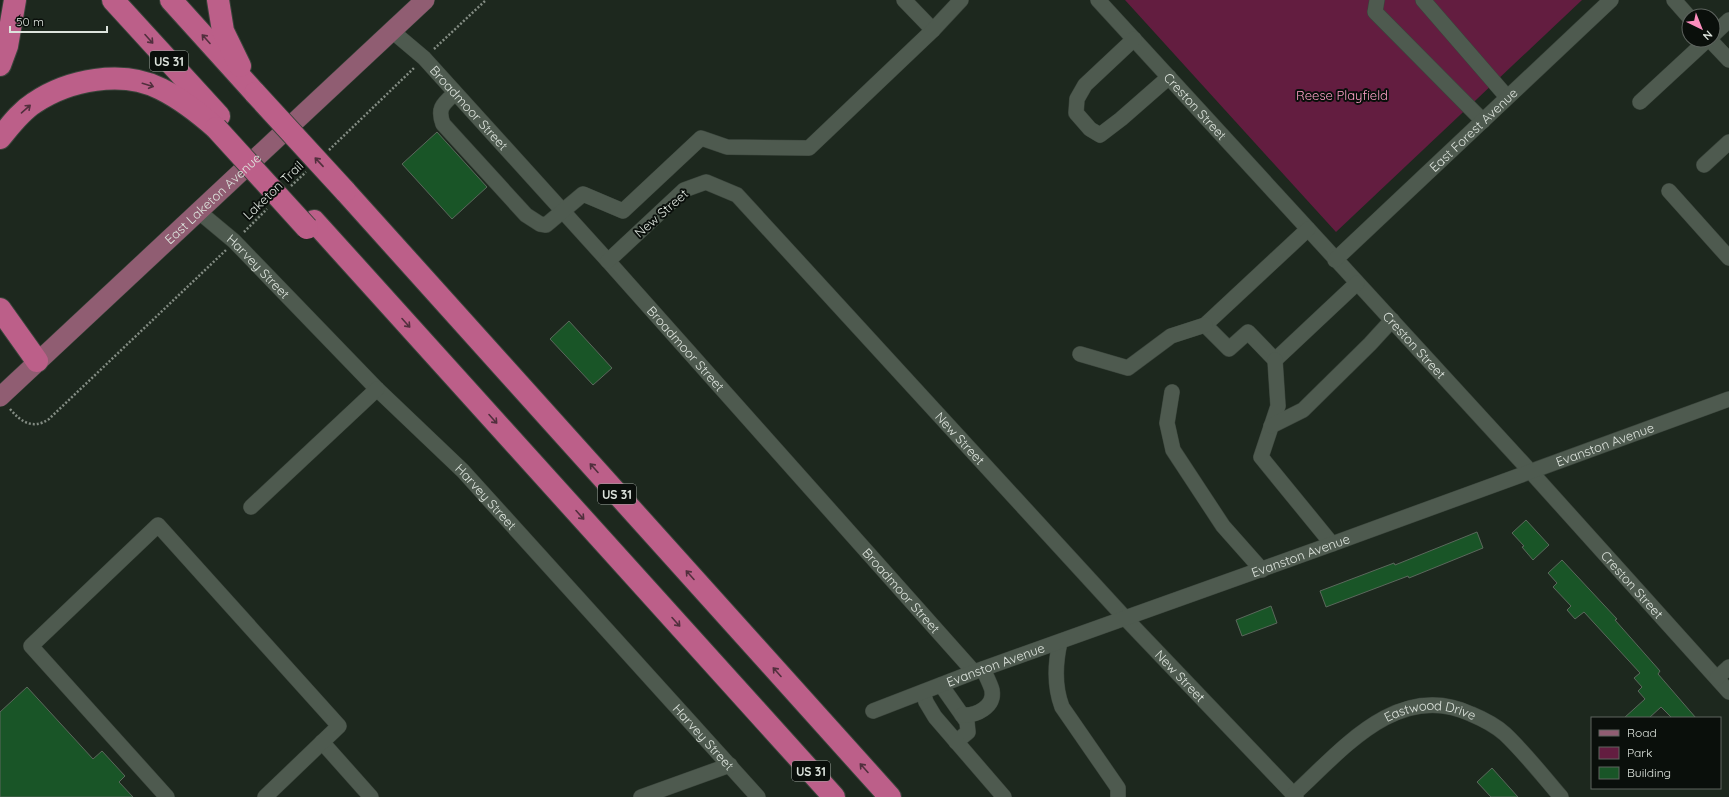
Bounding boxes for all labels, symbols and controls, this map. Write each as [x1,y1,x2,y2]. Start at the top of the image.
scale bar [10,8,107,34]
north arrow [1681,8,1721,48]
text: 50 m [16,14,44,29]
text: N [1700,27,1716,43]
one-way arrow [144,34,154,44]
one-way arrow [201,34,210,44]
road number: US 31 [150,51,188,71]
street label: Broadmoor Street [427,62,511,153]
street label: Creston Street [1161,69,1230,143]
one-way arrow [142,82,155,89]
street label: East Forest Avenue [1426,84,1521,175]
park label: Reese Playfield [1296,87,1388,103]
one-way arrow [21,105,31,114]
street label: East Laketon Avenue [161,149,264,247]
street label: Laketon Trail [240,157,306,223]
one-way arrow [314,157,323,167]
street label: New Street [631,185,691,241]
street label: Harvey Street [224,231,293,302]
street label: Broadmoor Street [644,303,728,394]
street label: Creston Street [1380,308,1449,382]
one-way arrow [401,317,410,328]
street label: New Street [932,408,988,468]
one-way arrow [488,414,497,424]
street label: Evanston Avenue [1554,419,1656,470]
street label: Harvey Street [452,460,520,533]
one-way arrow [589,463,598,473]
road number: US 31 [598,484,636,504]
one-way arrow [575,510,584,520]
street label: Evanston Avenue [1249,530,1352,580]
street label: Broadmoor Street [859,545,943,636]
street label: Creston Street [1598,547,1667,622]
one-way arrow [685,570,695,580]
one-way arrow [672,617,681,627]
street label: Evanston Avenue [944,639,1047,690]
street label: New Street [1152,647,1209,705]
one-way arrow [773,667,782,677]
street label: Eastwood Drive [1381,697,1478,725]
street label: Harvey Street [670,700,738,773]
legend [1591,717,1721,789]
text: Road [1627,725,1657,740]
text: Park [1627,745,1652,760]
road number: US 31 [792,761,830,781]
one-way arrow [859,763,869,773]
text: Building [1627,765,1671,780]

